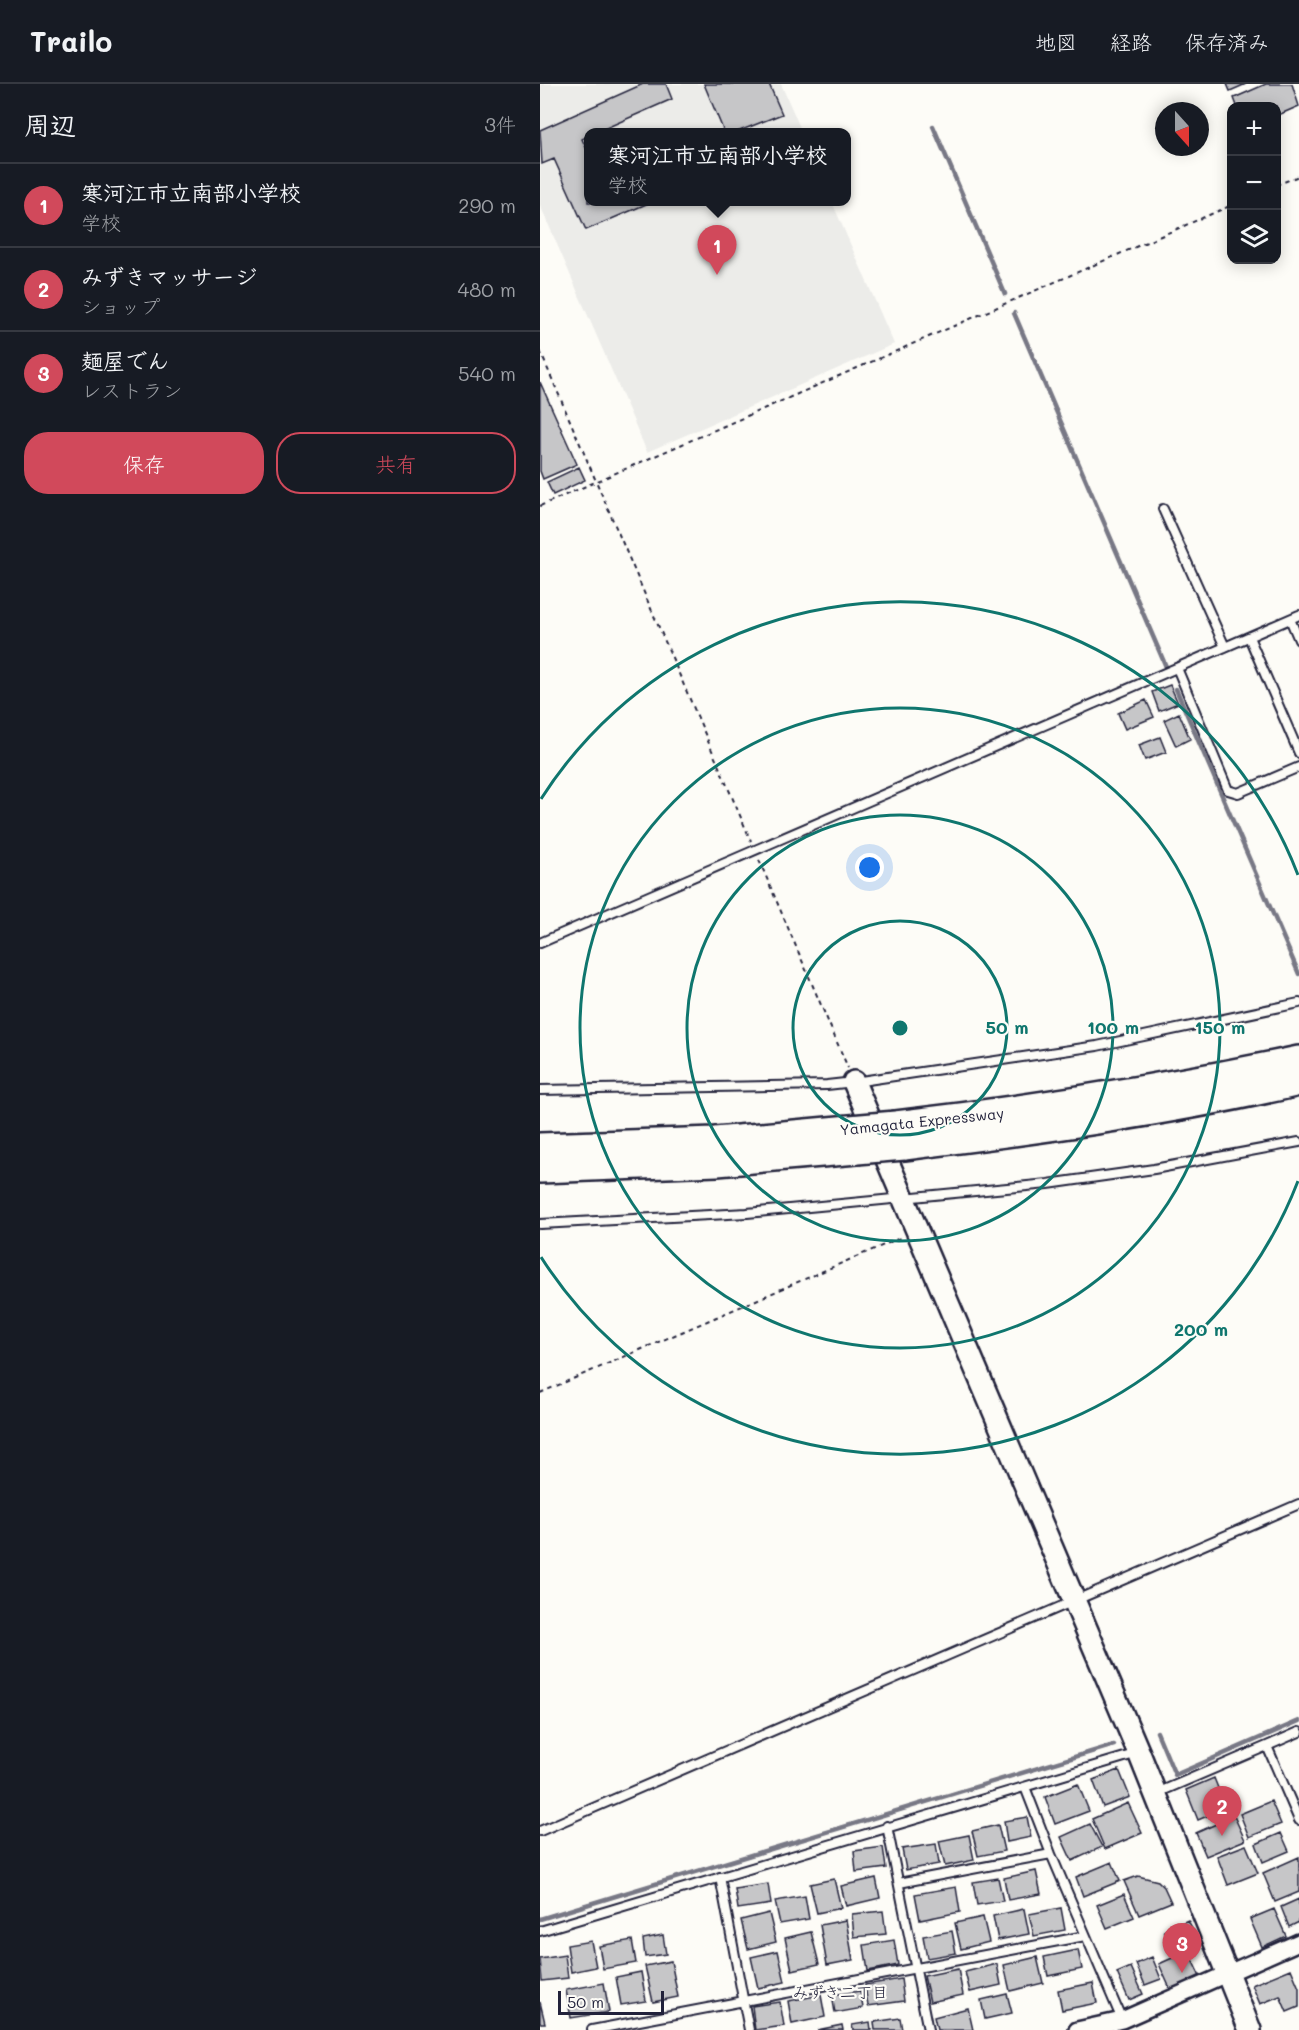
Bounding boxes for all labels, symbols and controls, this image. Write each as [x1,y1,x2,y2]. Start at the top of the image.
text: Trailo [30,23,112,59]
text: 地図 [1035,28,1077,55]
text: 経路 [1110,28,1152,55]
text: 保存済み [1185,28,1269,55]
north arrow [1155,102,1209,156]
map controls [1227,102,1281,264]
button: + [1227,102,1281,156]
text: 周辺 [24,108,76,142]
text: 3件 [484,111,516,137]
popup [584,128,851,206]
text: 寒河江市立南部小学校 [607,140,828,169]
button: − [1227,156,1281,210]
text: 学校 [607,171,647,197]
text: 寒河江市立南部小学校 [81,178,301,207]
text: 1 [39,192,48,218]
text: 290 m [458,192,516,218]
text: 学校 [81,209,121,235]
button: layers [1227,210,1281,264]
pin: 1 [698,226,736,275]
text: みずきマッサージ [81,262,257,291]
text: 2 [38,276,49,302]
text: 480 m [457,276,516,302]
text: ショップ [81,293,160,319]
text: 麺屋でん [81,346,169,375]
text: 3 [38,360,50,386]
text: 540 m [458,360,516,386]
text: レストラン [81,377,183,403]
button: 保存 [24,432,264,494]
button: 共有 [276,432,516,494]
your location [855,853,884,882]
text: 50 m [986,1015,1028,1039]
text: 100 m [1087,1015,1139,1039]
text: 150 m [1195,1015,1245,1039]
centre of rings [890,1018,910,1038]
street label: Yamagata Expressway [839,1102,1005,1140]
text: 200 m [1174,1317,1228,1341]
pin: 2 [1202,1786,1242,1836]
pin: 3 [1162,1924,1202,1973]
district label: みずき二丁目 [792,1981,888,2002]
scale bar [558,1988,664,2016]
text: 50 m [567,1991,604,2012]

